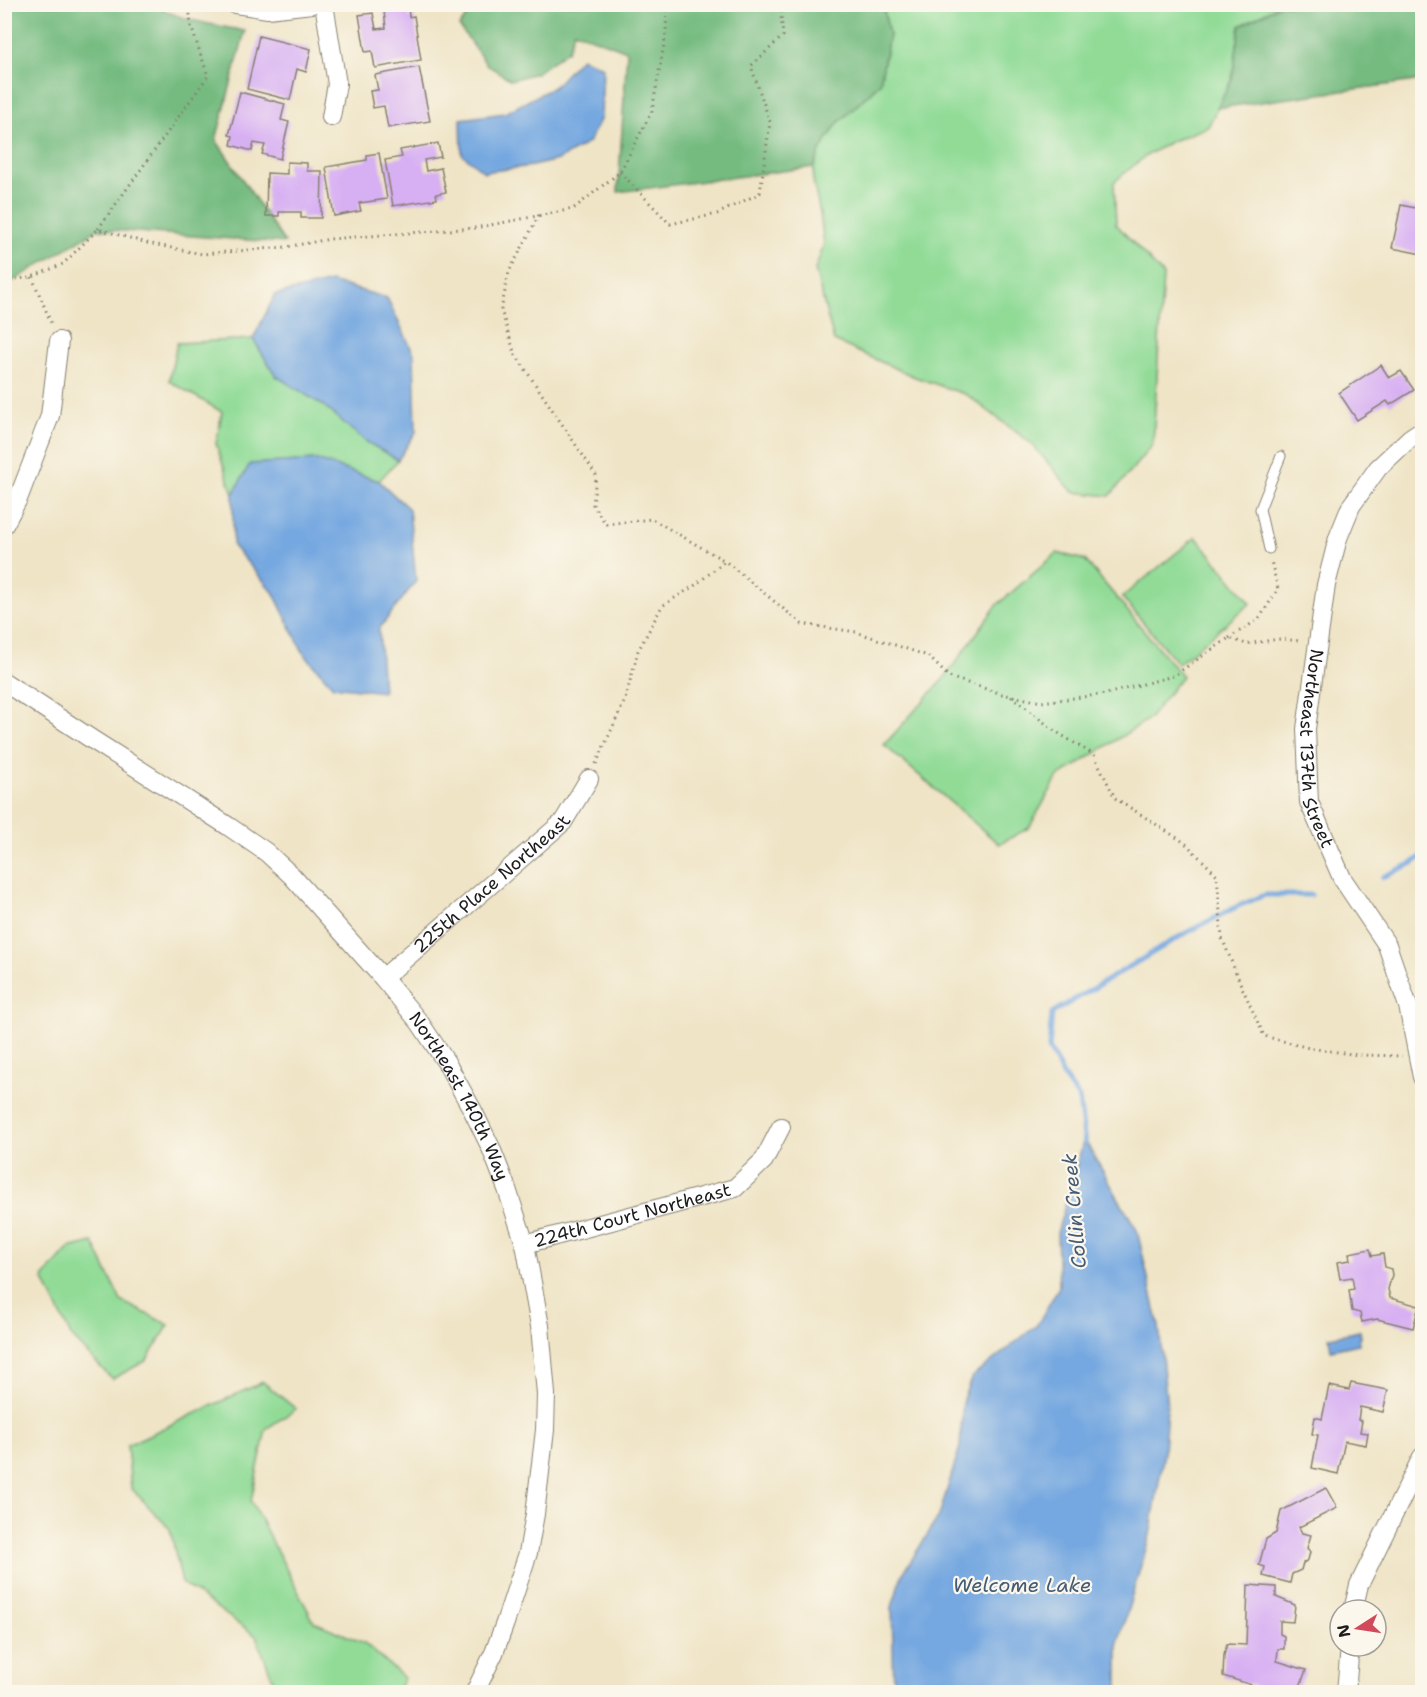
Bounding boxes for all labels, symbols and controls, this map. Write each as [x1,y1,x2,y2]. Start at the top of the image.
street label: Northeast 137th Street [1294,647,1340,852]
street label: 225th Place Northeast [408,810,576,958]
street label: Northeast 140th Way [404,1007,515,1184]
water label: Collin Creek [1056,1152,1092,1270]
street label: 224th Court Northeast [531,1178,733,1253]
water label: Welcome Lake [953,1572,1091,1598]
north arrow [1328,1598,1388,1658]
text: N [1332,1623,1355,1639]

